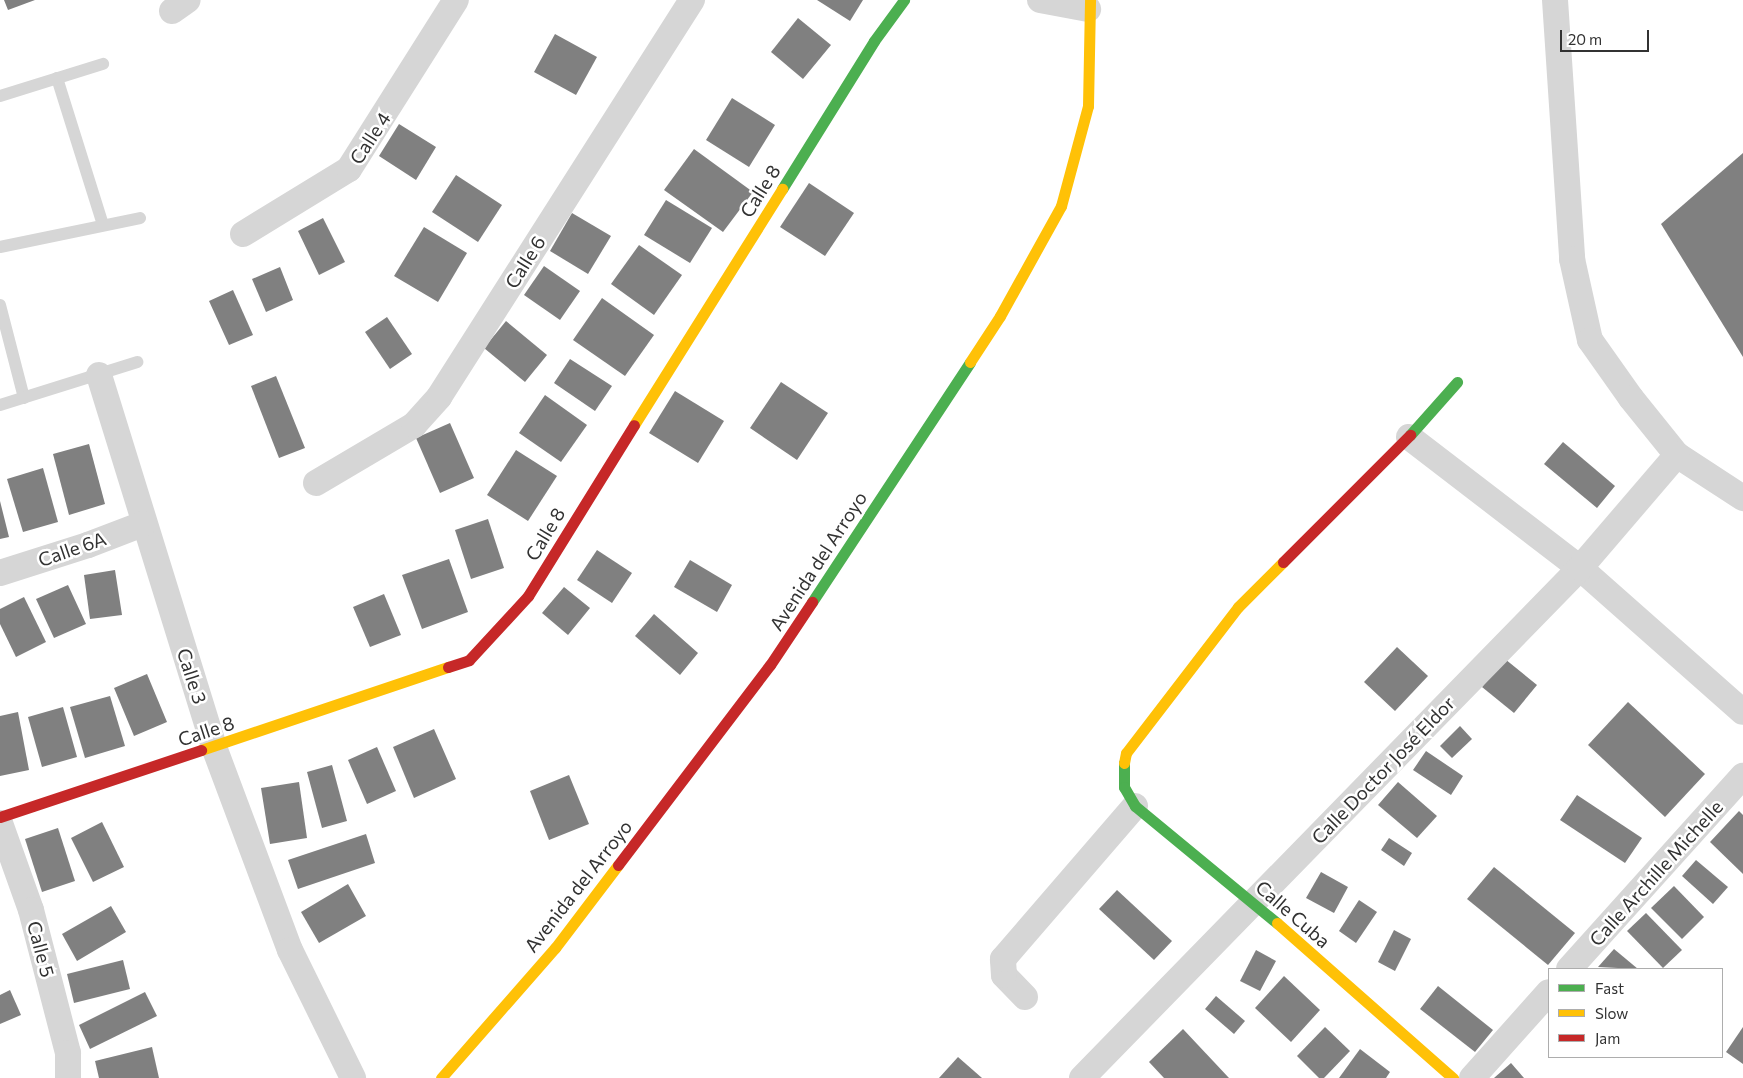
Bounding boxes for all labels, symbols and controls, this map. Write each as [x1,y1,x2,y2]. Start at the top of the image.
scale bar [1563,20,1652,52]
text: 20 m [1568,30,1602,48]
street label: Calle 4 [345,108,395,168]
street label: Calle 8 [735,160,785,222]
street label: Calle 6 [500,231,550,293]
street label: Avenida del Arroyo [764,487,872,635]
street label: Calle 8 [520,503,570,565]
street label: Calle 6A [35,527,109,571]
street label: Calle 3 [172,645,212,707]
street label: Calle Doctor José Eldor [1307,691,1459,849]
street label: Calle 8 [175,711,237,751]
street label: Calle Archille Michelle [1585,795,1727,951]
street label: Avenida del Arroyo [519,815,637,957]
street label: Calle Cuba [1251,876,1335,952]
street label: Calle 5 [23,918,59,980]
legend [1548,968,1723,1058]
text: Fast [1595,979,1624,997]
text: Slow [1595,1004,1628,1022]
text: Jam [1595,1029,1620,1047]

